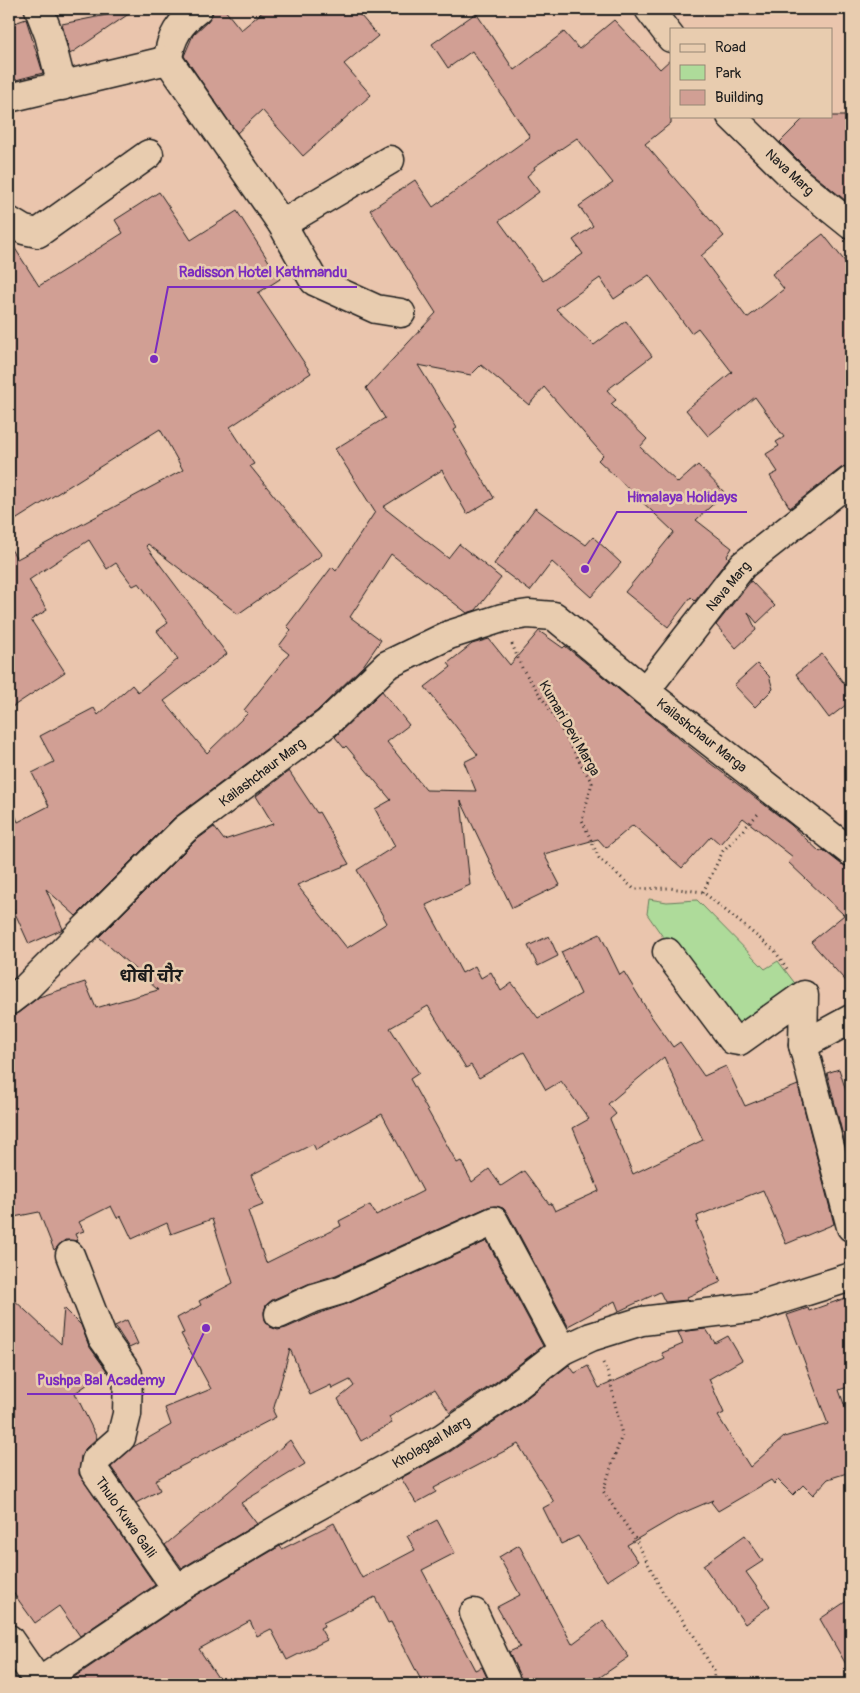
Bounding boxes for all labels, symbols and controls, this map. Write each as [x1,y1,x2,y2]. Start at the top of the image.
legend [670,28,832,118]
text: Road [715,38,746,57]
text: Park [715,64,742,83]
text: Building [715,88,763,107]
street label: Nava Marg [762,146,818,199]
callout: Radisson Hotel Kathmandu [168,257,357,287]
text: Radisson Hotel Kathmandu [179,263,348,282]
callout: Himalaya Holidays [617,482,747,512]
text: Himalaya Holidays [627,488,738,507]
street label: Nava Marg [702,558,754,615]
street label: Kumari Devi Marga [535,678,604,779]
street label: Kailashchaur Marga [653,695,750,776]
street label: Kailashchaur Marg [216,734,309,810]
district label: धोबी चौर [120,962,184,987]
callout: Pushpa Bal Academy [27,1364,175,1394]
text: Pushpa Bal Academy [37,1371,166,1390]
street label: Kholagaal Marg [389,1413,473,1472]
street label: Thulo Kuwa Galli [91,1474,160,1561]

